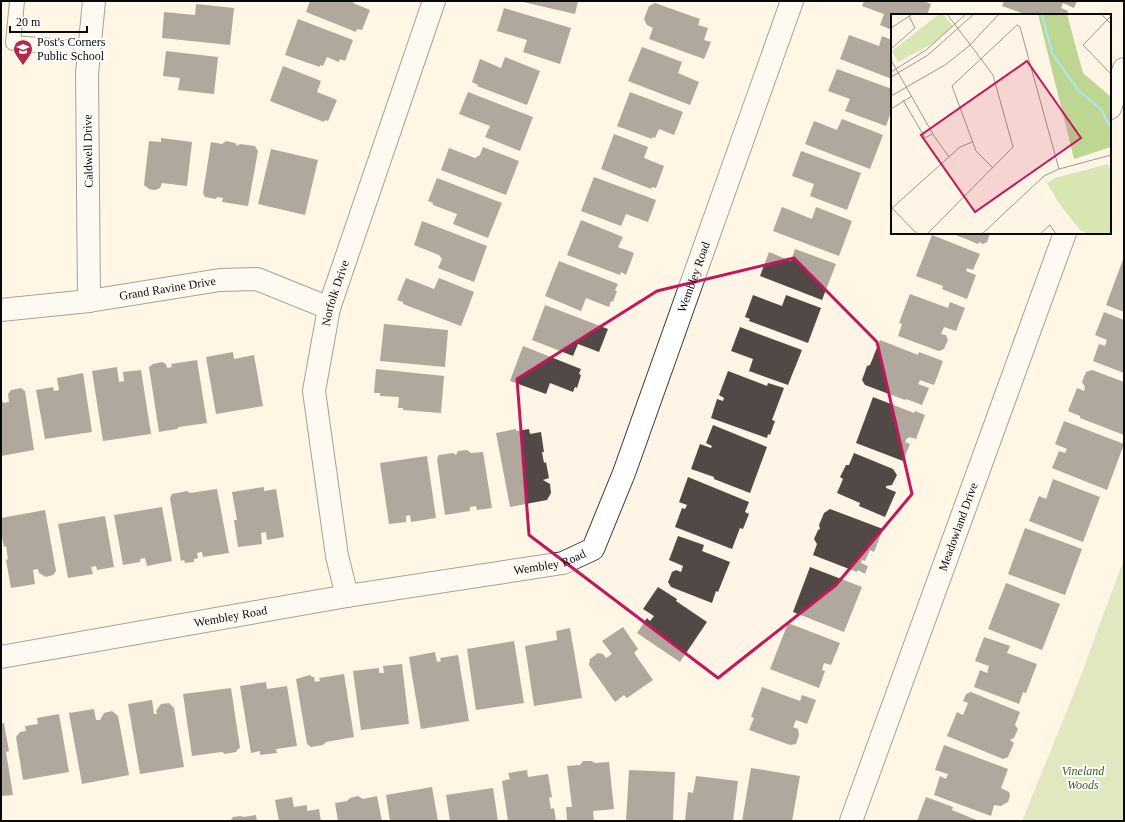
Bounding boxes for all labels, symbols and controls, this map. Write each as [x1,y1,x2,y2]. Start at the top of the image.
scale bar [10,8,87,34]
inset map [891,14,1111,234]
text: 20 m [16,15,41,29]
place label: Post's Corners Public School [37,35,106,63]
school or university icon: Post's Corners Public School [12,38,34,66]
street label: Caldwell Drive [80,114,96,188]
street label: Wembley Road [675,240,713,314]
street label: Norfolk Drive [319,258,352,327]
street label: Grand Ravine Drive [118,274,217,303]
street label: Meadowland Drive [936,481,981,573]
street label: Wembley Road [513,546,588,577]
street label: Wembley Road [193,603,268,630]
park label: Vineland Woods [1062,764,1105,792]

